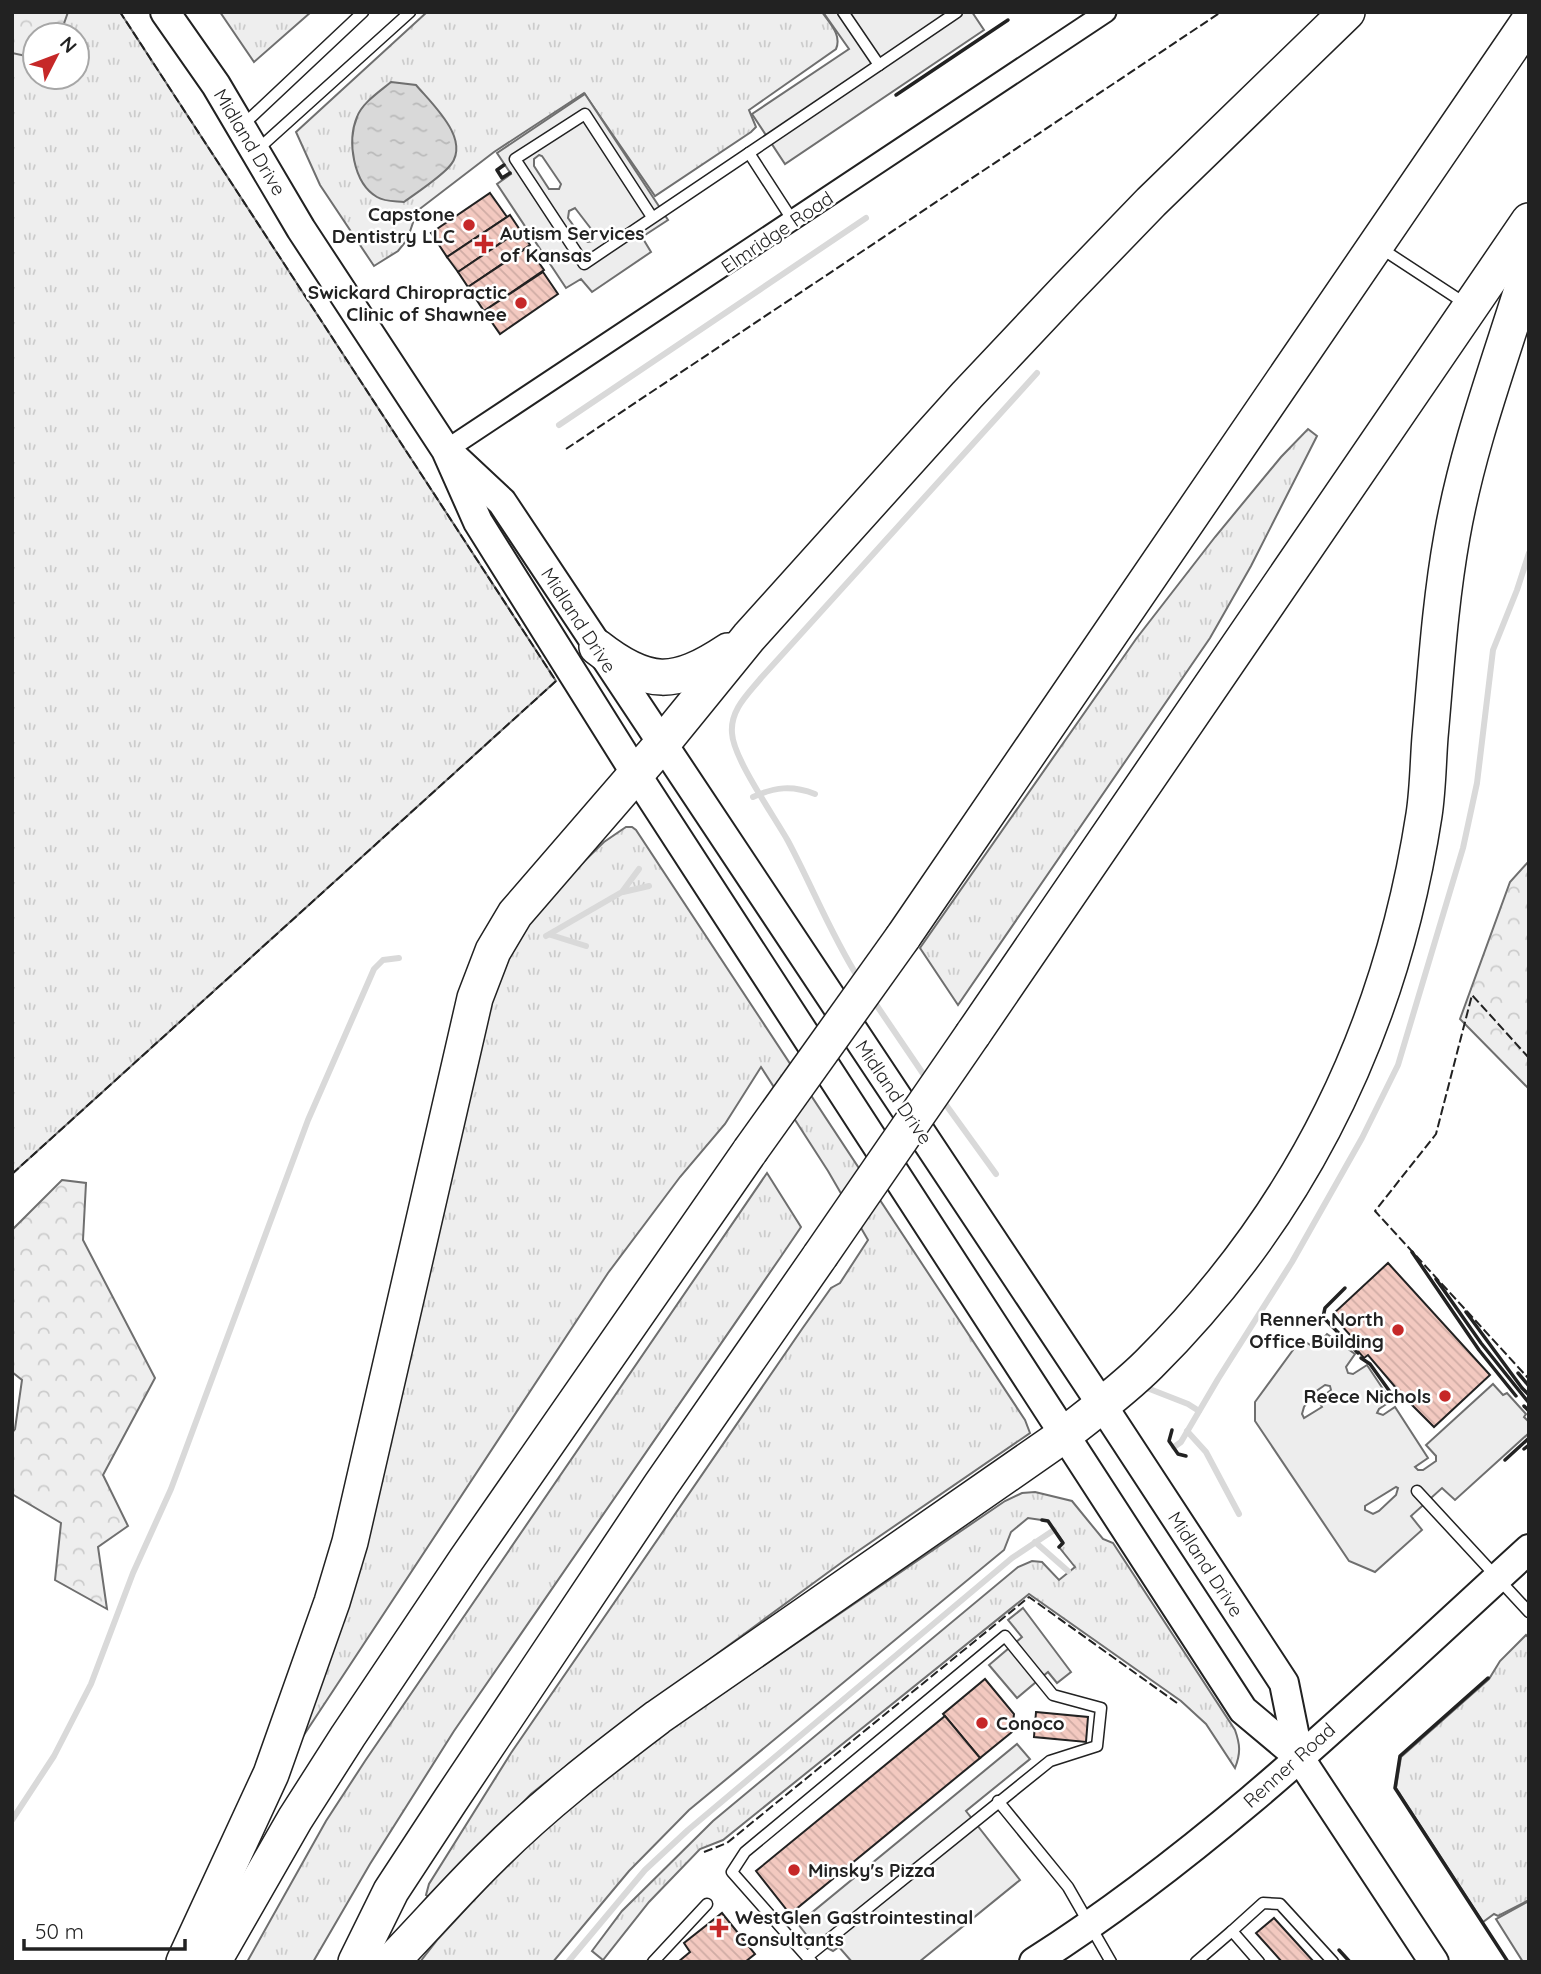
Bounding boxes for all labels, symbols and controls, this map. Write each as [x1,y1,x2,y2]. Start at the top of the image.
north arrow [21,21,91,91]
text: N [55,31,82,58]
street label: Midland Drive [209,84,291,200]
street label: Elmridge Road [716,186,838,278]
place label: Capstone Dentistry LLC [332,202,455,248]
marker: Capstone Dentistry LLC [461,217,477,233]
place label: Autism Services of Kansas [500,221,645,267]
marker: Autism Services of Kansas [474,234,494,254]
place label: Swickard Chiropractic Clinic of Shawnee [308,280,507,326]
marker: Swickard Chiropractic Clinic of Shawnee [513,295,529,311]
street label: Midland Drive [536,563,622,677]
street label: Midland Drive [850,1035,938,1149]
place label: Renner North Office Building [1249,1307,1384,1353]
marker: Renner North Office Building [1390,1322,1406,1338]
place label: Reece Nichols [1304,1384,1431,1408]
marker: Reece Nichols [1437,1388,1453,1404]
street label: Midland Drive [1163,1507,1249,1621]
place label: Conoco [996,1711,1065,1735]
marker: Conoco [974,1715,990,1731]
street label: Renner Road [1238,1717,1340,1813]
place label: Minsky's Pizza [808,1858,935,1882]
marker: Minsky's Pizza [786,1862,802,1878]
place label: WestGlen Gastrointestinal Consultants [735,1905,973,1951]
scale bar [24,1908,186,1952]
text: 50 m [35,1918,84,1944]
marker: WestGlen Gastrointestinal Consultants [709,1918,729,1938]

